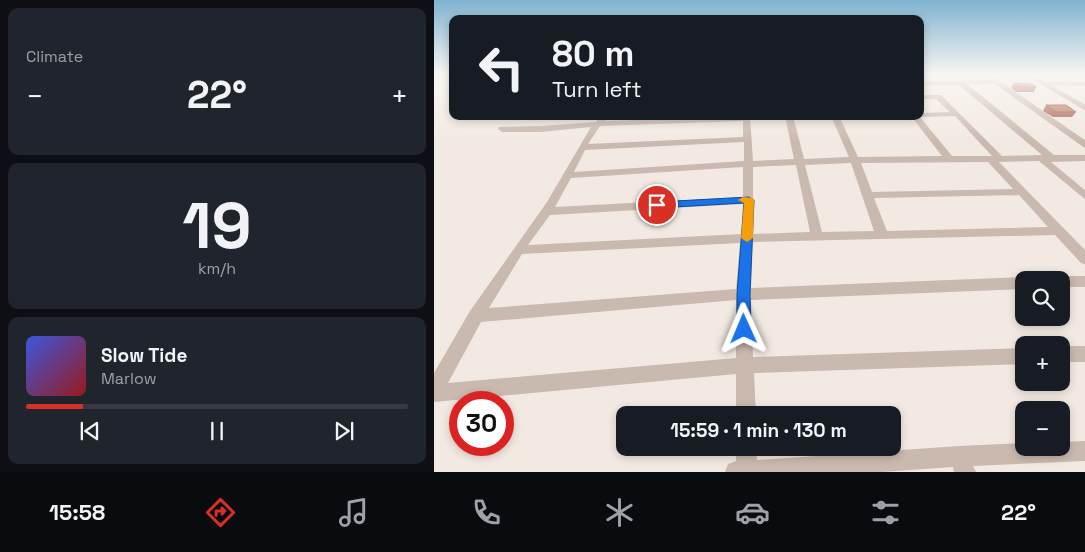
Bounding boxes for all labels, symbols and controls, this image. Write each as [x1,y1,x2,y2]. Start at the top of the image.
text: 80 m [552,32,634,76]
icon: left [469,35,534,100]
text: Climate [26,46,83,67]
text: 22° [187,71,247,119]
text: Turn left [552,75,642,103]
text: − [26,78,43,114]
text: + [391,78,408,114]
text: 19 [182,184,252,267]
pin [636,184,678,226]
icon: arrive [643,191,671,219]
text: km/h [198,258,236,279]
map controls [1015,271,1070,456]
button: search [1015,271,1070,326]
position arrow [717,302,769,354]
button: + [1015,336,1070,391]
text: Slow Tide [101,343,187,368]
text: Marlow [101,368,157,389]
speed limit sign: 30 [449,391,514,456]
button: − [1015,401,1070,456]
icon: previous [76,417,104,445]
icon: pause [203,417,231,445]
icon: next [330,417,358,445]
text: 15:59 · 1 min · 130 m [670,418,847,443]
icon: directions [203,495,238,530]
icon: music [336,495,371,530]
icon: phone [469,495,504,530]
icon: climate [602,495,637,530]
icon: car [735,495,770,530]
icon: filters [868,495,903,530]
text: 15:58 [49,498,105,526]
text: 22° [1001,498,1036,526]

